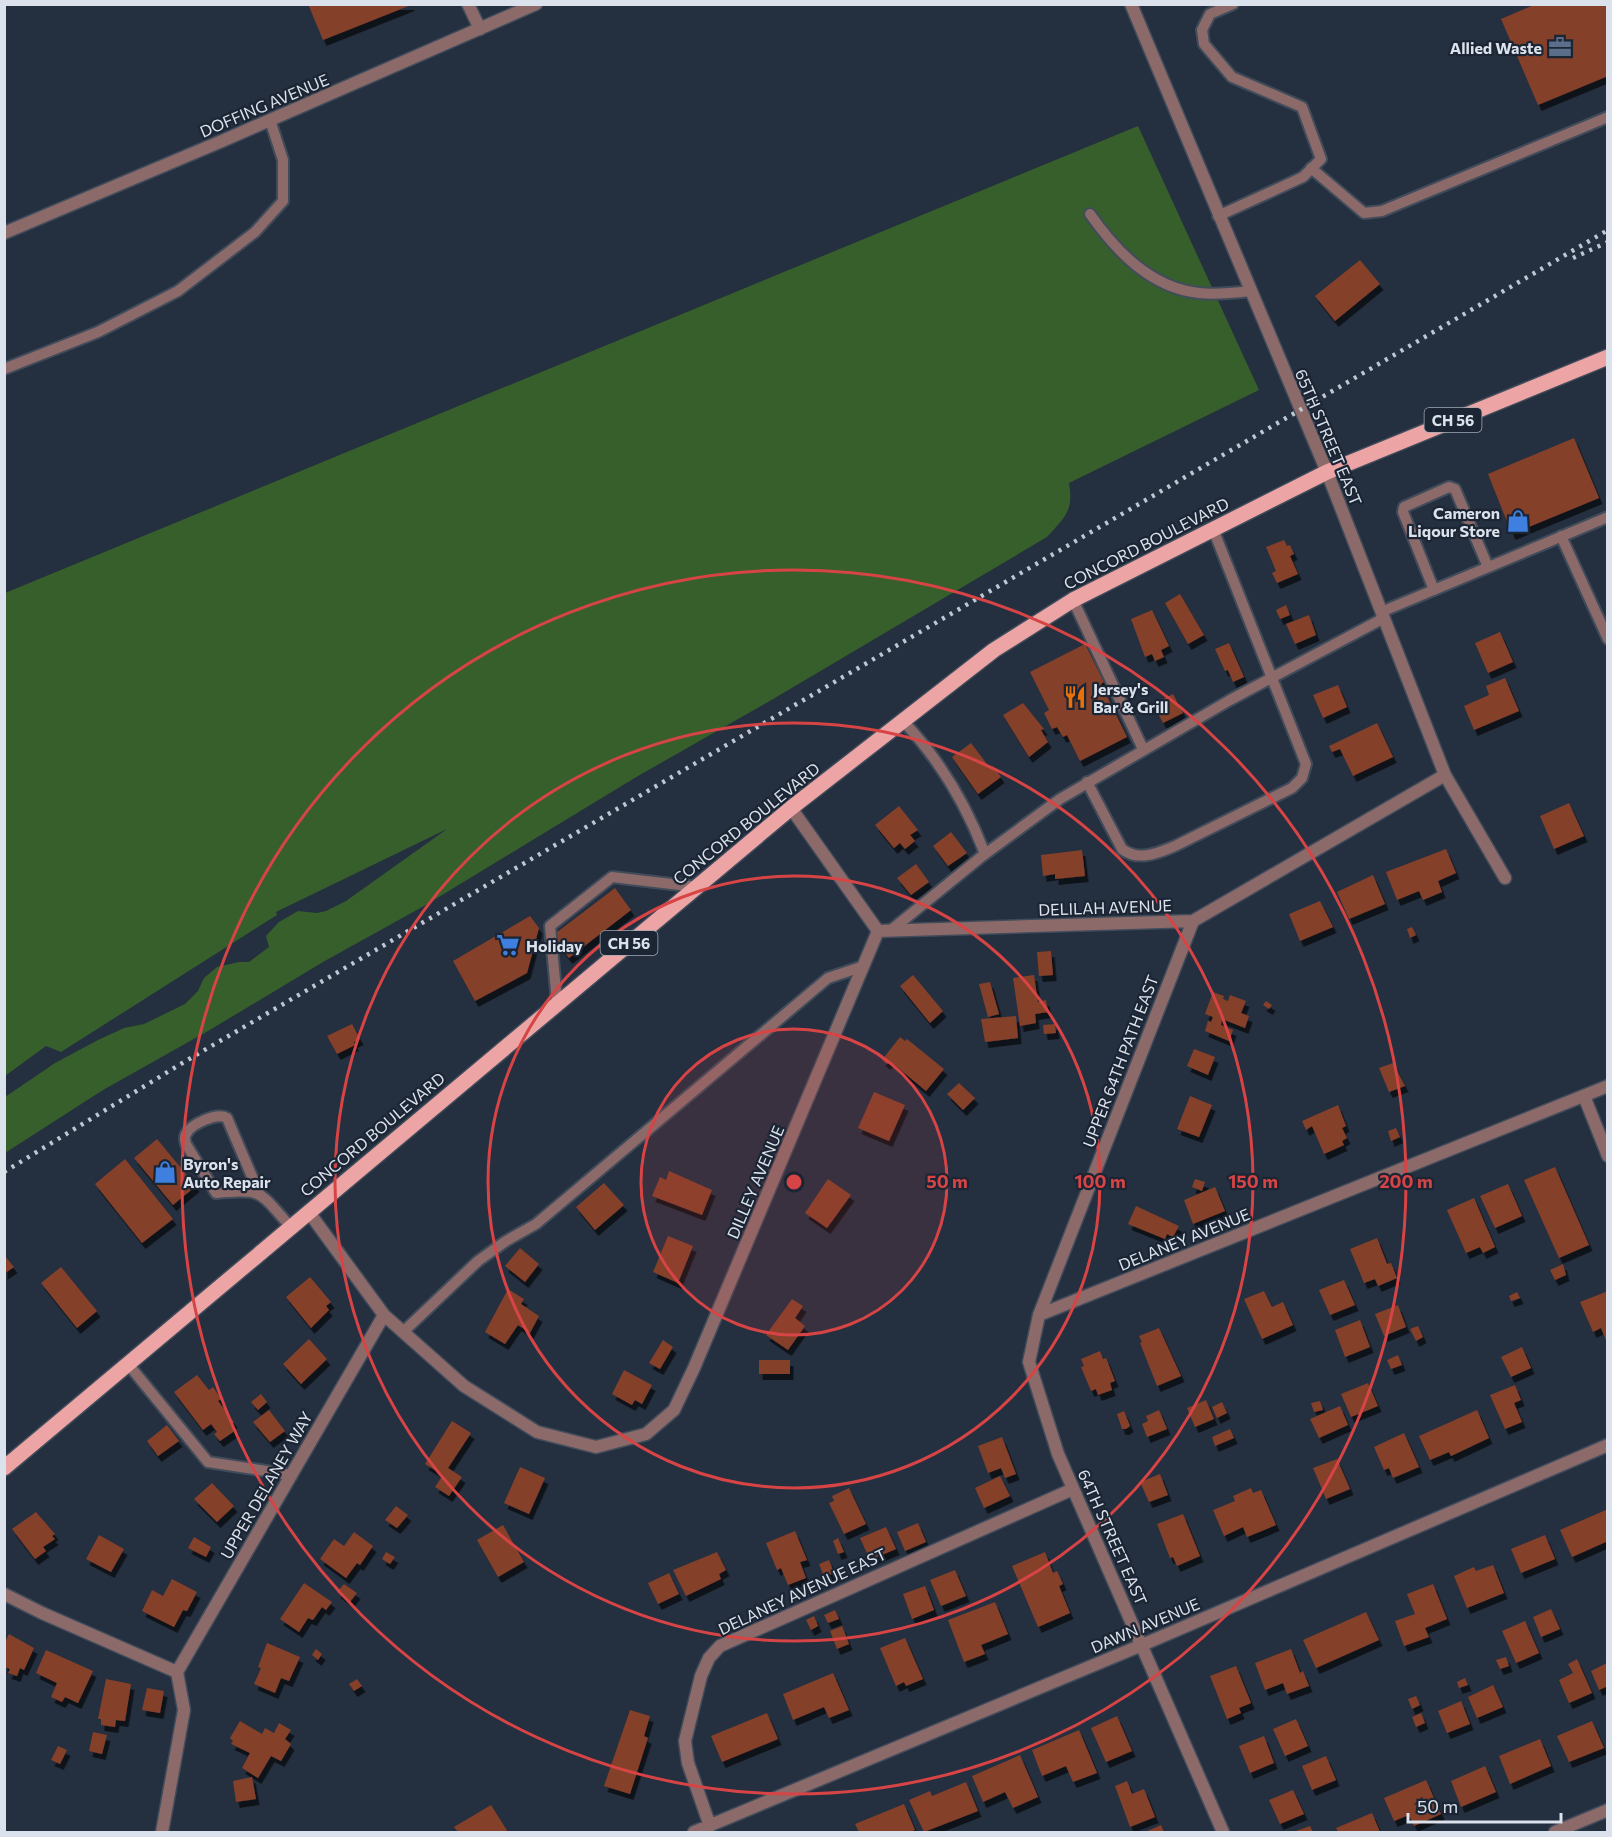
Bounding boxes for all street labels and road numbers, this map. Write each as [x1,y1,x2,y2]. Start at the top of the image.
street label: DOFFING AVENUE [197,69,331,141]
street label: 65TH STREET EAST [1292,366,1366,508]
road number: CH 56 [1424,408,1482,432]
street label: CONCORD BOULEVARD [1060,493,1232,593]
street label: CONCORD BOULEVARD [669,758,823,888]
street label: DELILAH AVENUE [1038,895,1172,919]
road number: CH 56 [600,931,658,955]
street label: UPPER 64TH PATH EAST [1078,972,1162,1150]
street label: CONCORD BOULEVARD [296,1068,448,1200]
street label: DILLEY AVENUE [723,1123,787,1241]
street label: DELANEY AVENUE [1115,1204,1253,1274]
street label: UPPER DELANEY WAY [216,1408,316,1562]
street label: 64TH STREET EAST [1075,1466,1151,1608]
street label: DELANEY AVENUE EAST [715,1544,889,1638]
street label: DAWN AVENUE [1088,1594,1202,1656]

